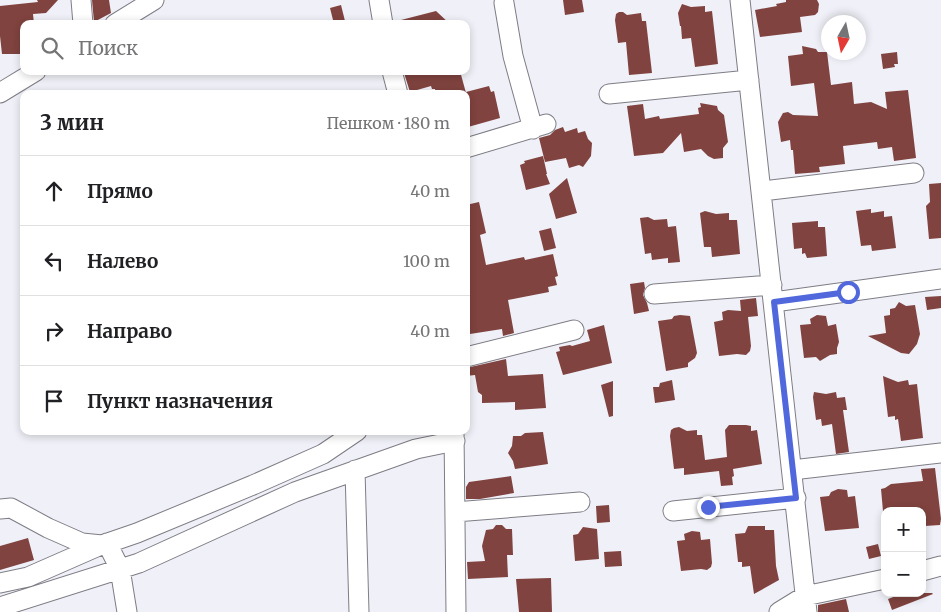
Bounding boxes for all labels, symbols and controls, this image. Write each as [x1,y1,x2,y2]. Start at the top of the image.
north arrow [821,15,866,60]
search box [20,20,470,75]
icon: search [38,34,66,62]
text: Поиск [78,36,138,60]
text: 3 мин [40,109,104,136]
text: Пешком · 180 m [327,113,450,133]
icon: ahead [40,177,68,205]
text: Прямо [87,179,153,203]
text: 40 m [410,181,450,201]
icon: left [40,247,68,275]
text: Налево [87,249,158,273]
text: 100 m [403,251,450,271]
route start [837,281,860,304]
icon: right [40,317,68,345]
text: Направо [87,319,172,343]
text: 40 m [410,321,450,341]
icon: arrive [40,387,68,415]
text: Пункт назначения [87,389,273,413]
route end [697,496,720,519]
map controls [881,507,926,597]
button: + [881,507,926,552]
button: − [881,552,926,597]

